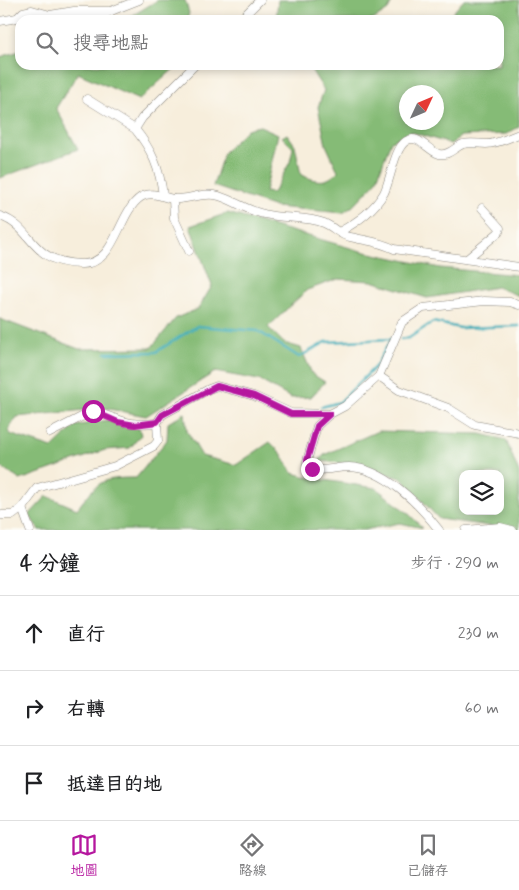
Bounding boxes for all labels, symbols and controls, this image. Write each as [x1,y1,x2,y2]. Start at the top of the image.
search box [15,15,504,70]
icon: search [33,29,61,57]
text: 搜尋地點 [73,31,149,56]
north arrow [399,85,444,130]
route start [82,400,105,423]
route end [301,458,324,481]
map controls [459,470,504,515]
button: layers [459,470,504,515]
text: 4 分鐘 [20,550,80,578]
text: 步行 · 290 m [411,553,499,574]
icon: ahead [20,619,48,647]
text: 直行 [67,622,105,647]
text: 230 m [458,623,499,644]
icon: right [20,694,48,722]
text: 右轉 [67,697,105,722]
text: 60 m [465,698,499,719]
icon: arrive [20,769,48,797]
text: 抵達目的地 [67,772,162,797]
tab: 地圖 [70,831,98,880]
tab: 路線 [238,831,266,880]
tab: 已儲存 [407,831,449,880]

